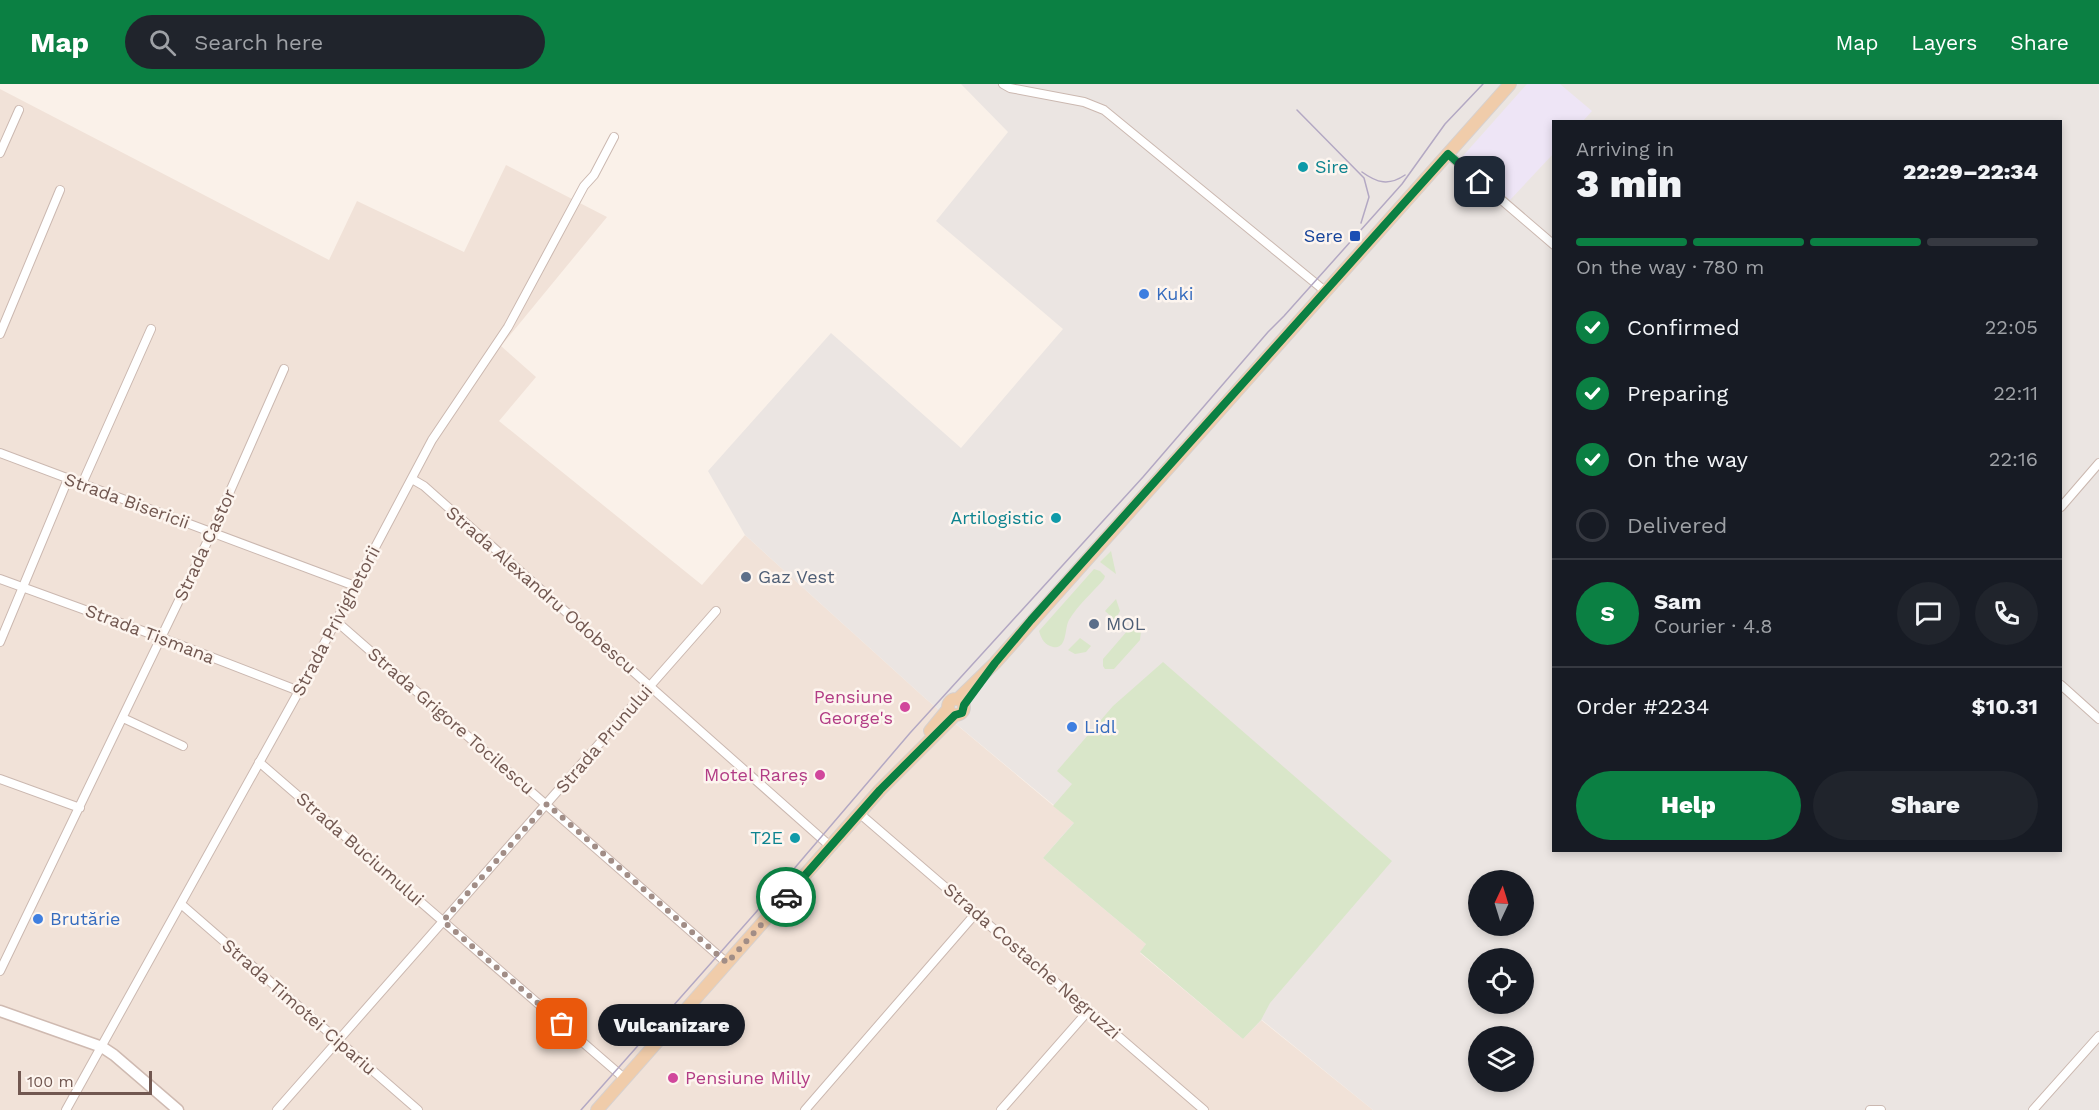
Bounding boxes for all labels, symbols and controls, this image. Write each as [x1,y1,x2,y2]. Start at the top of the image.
search box [125,15,545,69]
text: Map [30,26,89,59]
icon: search [146,26,179,59]
text: Search here [194,30,323,55]
text: Map [1835,30,1878,55]
text: Layers [1911,30,1977,55]
text: Share [2010,30,2069,55]
text: Arriving in [1576,137,1674,161]
place label: Sire [1315,156,1349,177]
pin [1454,156,1505,207]
text: 22:29–22:34 [1903,159,2038,184]
marker: Sire [1296,160,1310,174]
text: 3 min [1576,161,1682,206]
icon: home [1463,165,1496,198]
place label: Sere [1304,225,1343,246]
marker: Sere [1348,229,1362,243]
text: On the way · 780 m [1576,255,1764,279]
place label: Kuki [1156,283,1193,304]
marker: Kuki [1137,287,1151,301]
icon: check [1576,311,1609,344]
text: Confirmed [1627,315,1740,340]
text: 22:05 [1985,315,2038,339]
icon: check [1576,377,1609,410]
text: Preparing [1627,381,1728,406]
text: 22:11 [1993,381,2038,405]
icon: check [1576,443,1609,476]
text: On the way [1627,447,1748,472]
text: 22:16 [1989,447,2038,471]
street label: Strada Bisericii [62,468,193,533]
street label: Strada Castor [169,485,240,604]
street label: Strada Alexandru Odobescu [442,501,641,678]
place label: Artilogistic [950,507,1044,528]
marker: Artilogistic [1049,511,1063,525]
text: Delivered [1627,513,1727,538]
street label: Strada Privighetorii [287,542,384,699]
place label: Gaz Vest [758,566,835,587]
marker: Gaz Vest [739,570,753,584]
button: chat [1897,582,1960,645]
button: phone [1975,582,2038,645]
text: Sam [1654,589,1702,614]
street label: Strada Tismana [83,599,218,668]
text: S [1600,601,1615,626]
place label: MOL [1106,613,1146,634]
text: Courier · 4.8 [1654,614,1773,638]
marker: MOL [1087,617,1101,631]
street label: Strada Grigore Tocilescu [364,643,539,799]
street label: Strada Prunului [551,680,656,797]
place label: Pensiune George's [814,686,893,728]
text: Order #2234 [1576,694,1709,719]
text: $10.31 [1972,694,2038,719]
marker: Pensiune George's [898,700,912,714]
place label: Lidl [1084,716,1117,737]
marker: Lidl [1065,720,1079,734]
place label: Motel Rareș [704,764,808,785]
marker: Motel Rareș [813,768,827,782]
button: Help [1576,771,1801,840]
button: Share [1813,771,2038,840]
street label: Strada Buciumului [292,788,428,910]
place label: T2E [750,827,783,848]
marker: T2E [788,831,802,845]
courier [756,867,816,927]
north arrow [1468,870,1534,936]
map controls [1468,870,1534,1092]
street label: Strada Costache Negruzzi [940,878,1125,1043]
icon: car [770,881,803,914]
place label: Brutărie [50,908,120,929]
marker: Brutărie [31,912,45,926]
street label: Strada Timotei Cipariu [218,934,381,1079]
button: locate [1468,948,1534,1014]
pin [536,998,587,1049]
callout: Vulcanizare [598,1003,745,1045]
icon: bag [545,1007,578,1040]
text: Vulcanizare [613,1013,730,1037]
button: layers [1468,1026,1534,1092]
place label: Pensiune Milly [685,1067,811,1088]
scale bar [18,1068,152,1096]
marker: Pensiune Milly [666,1071,680,1085]
text: 100 m [27,1072,74,1091]

